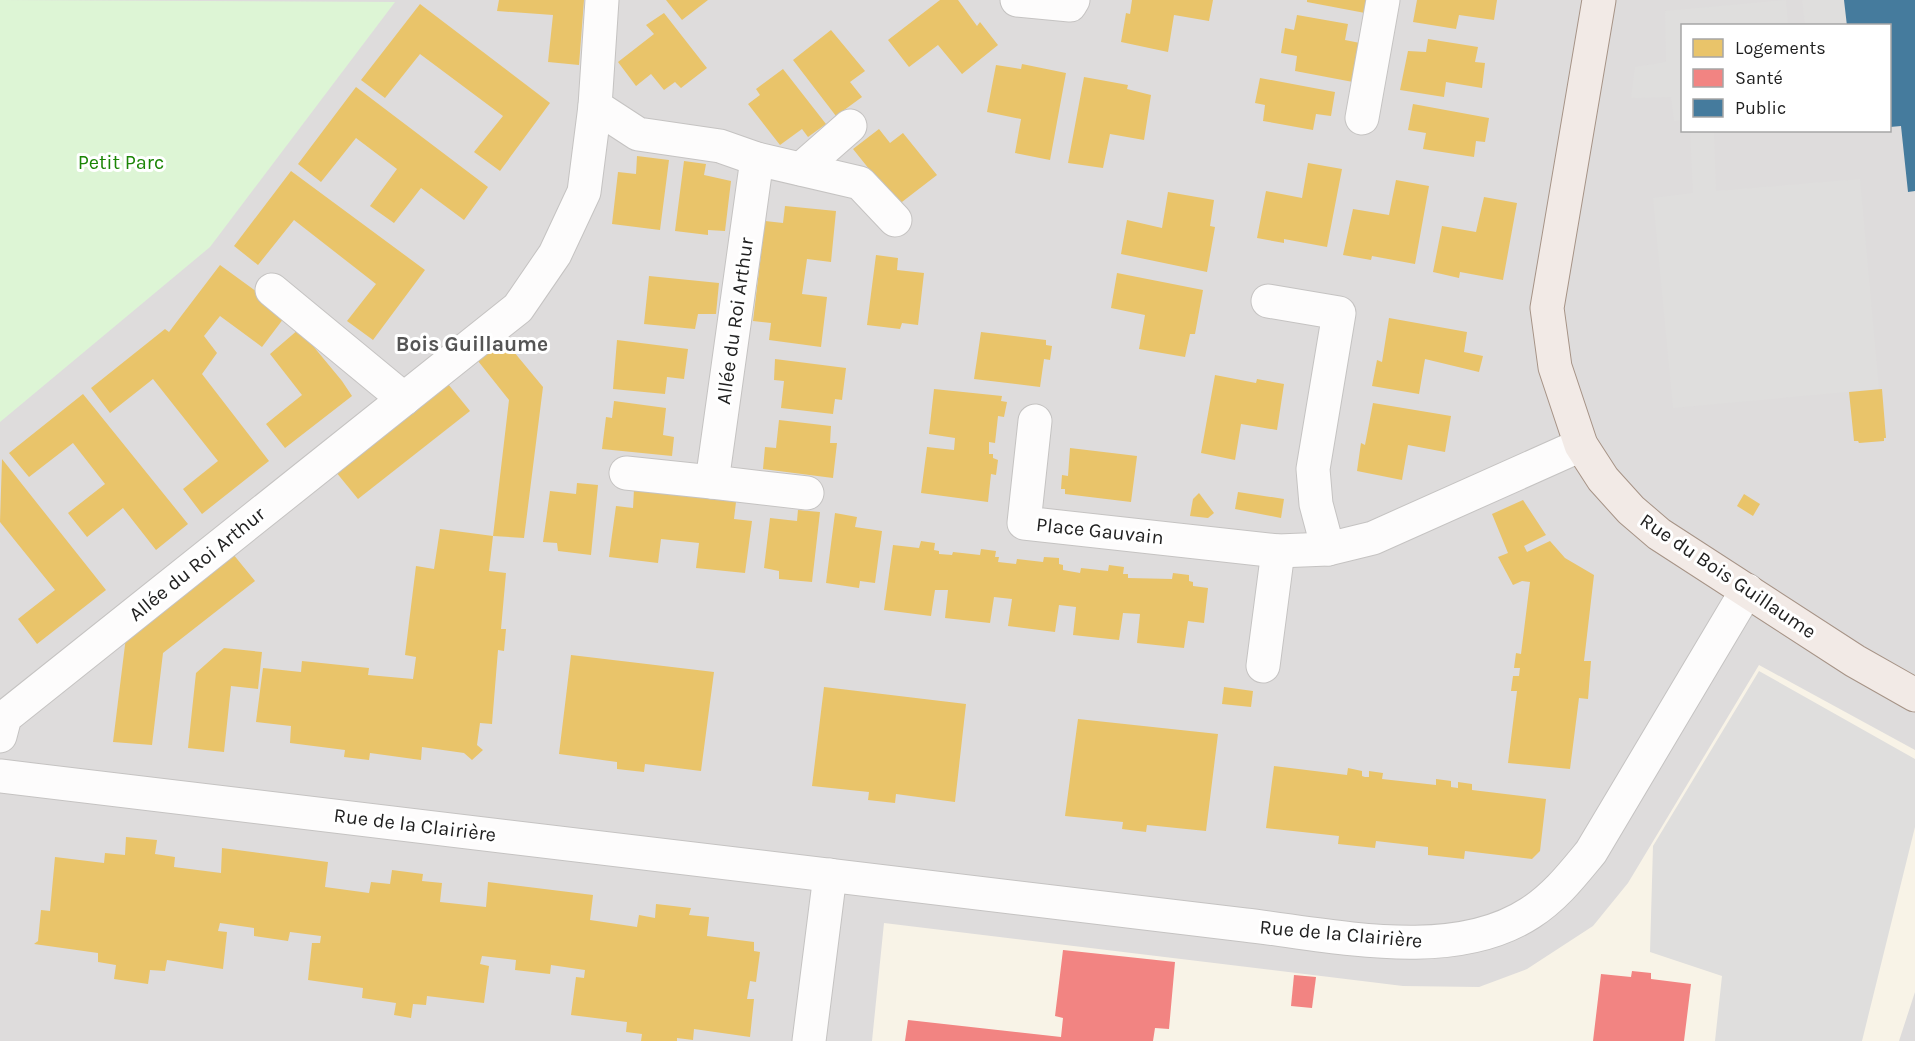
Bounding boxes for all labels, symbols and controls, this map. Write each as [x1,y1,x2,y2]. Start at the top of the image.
legend [1681,24,1891,132]
text: Logements [1735,37,1826,59]
text: Santé [1735,67,1783,89]
text: Public [1735,97,1786,119]
park label: Petit Parc [78,151,164,174]
street label: Allée du Roi Arthur [712,235,758,406]
district label: Bois Guillaume [396,332,548,356]
street label: Allée du Roi Arthur [124,502,270,626]
street label: Rue du Bois Guillaume [1636,509,1820,643]
street label: Place Gauvain [1035,513,1165,549]
street label: Rue de la Clairière [333,804,497,846]
street label: Rue de la Clairière [1259,915,1423,953]

